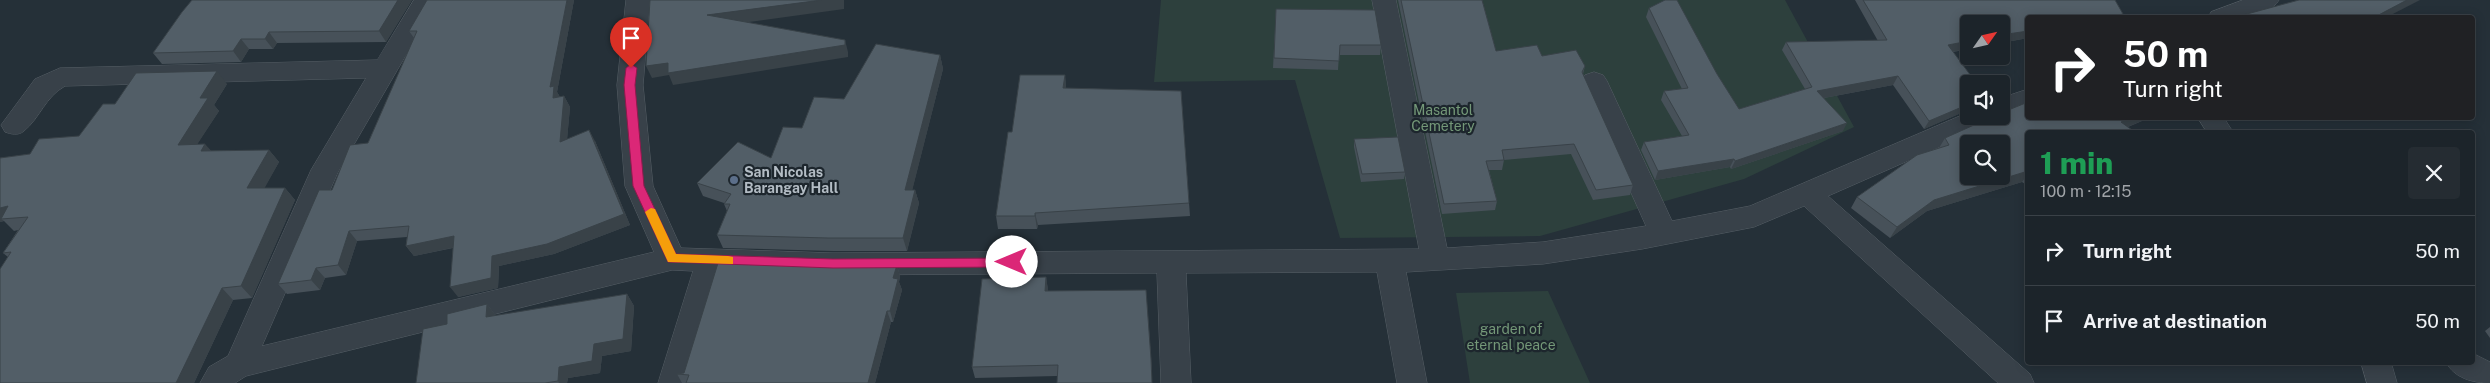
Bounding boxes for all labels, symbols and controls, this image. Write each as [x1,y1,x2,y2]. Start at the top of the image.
north arrow [1960,15,2010,65]
map controls [1960,15,2010,185]
pin [610,17,652,68]
icon: arrive [617,24,645,52]
text: 50 m [2123,34,2208,75]
icon: right [2040,35,2105,100]
button: sound [1960,75,2010,125]
text: Turn right [2123,76,2223,102]
park label: Masantol Cemetery [1411,102,1475,134]
button: search [1960,135,2010,185]
text: 1 min [2040,145,2113,181]
button: close [2408,147,2460,199]
place label: San Nicolas Barangay Hall [744,164,839,196]
marker: San Nicolas Barangay Hall [728,174,740,186]
text: 100 m · 12:15 [2040,182,2131,201]
position arrow [985,235,1037,287]
icon: right [2040,237,2068,265]
text: Turn right [2083,240,2172,262]
text: 50 m [2415,240,2460,262]
icon: arrive [2040,307,2068,335]
text: Arrive at destination [2083,310,2267,332]
text: 50 m [2415,310,2460,332]
park label: garden of eternal peace [1466,321,1556,353]

